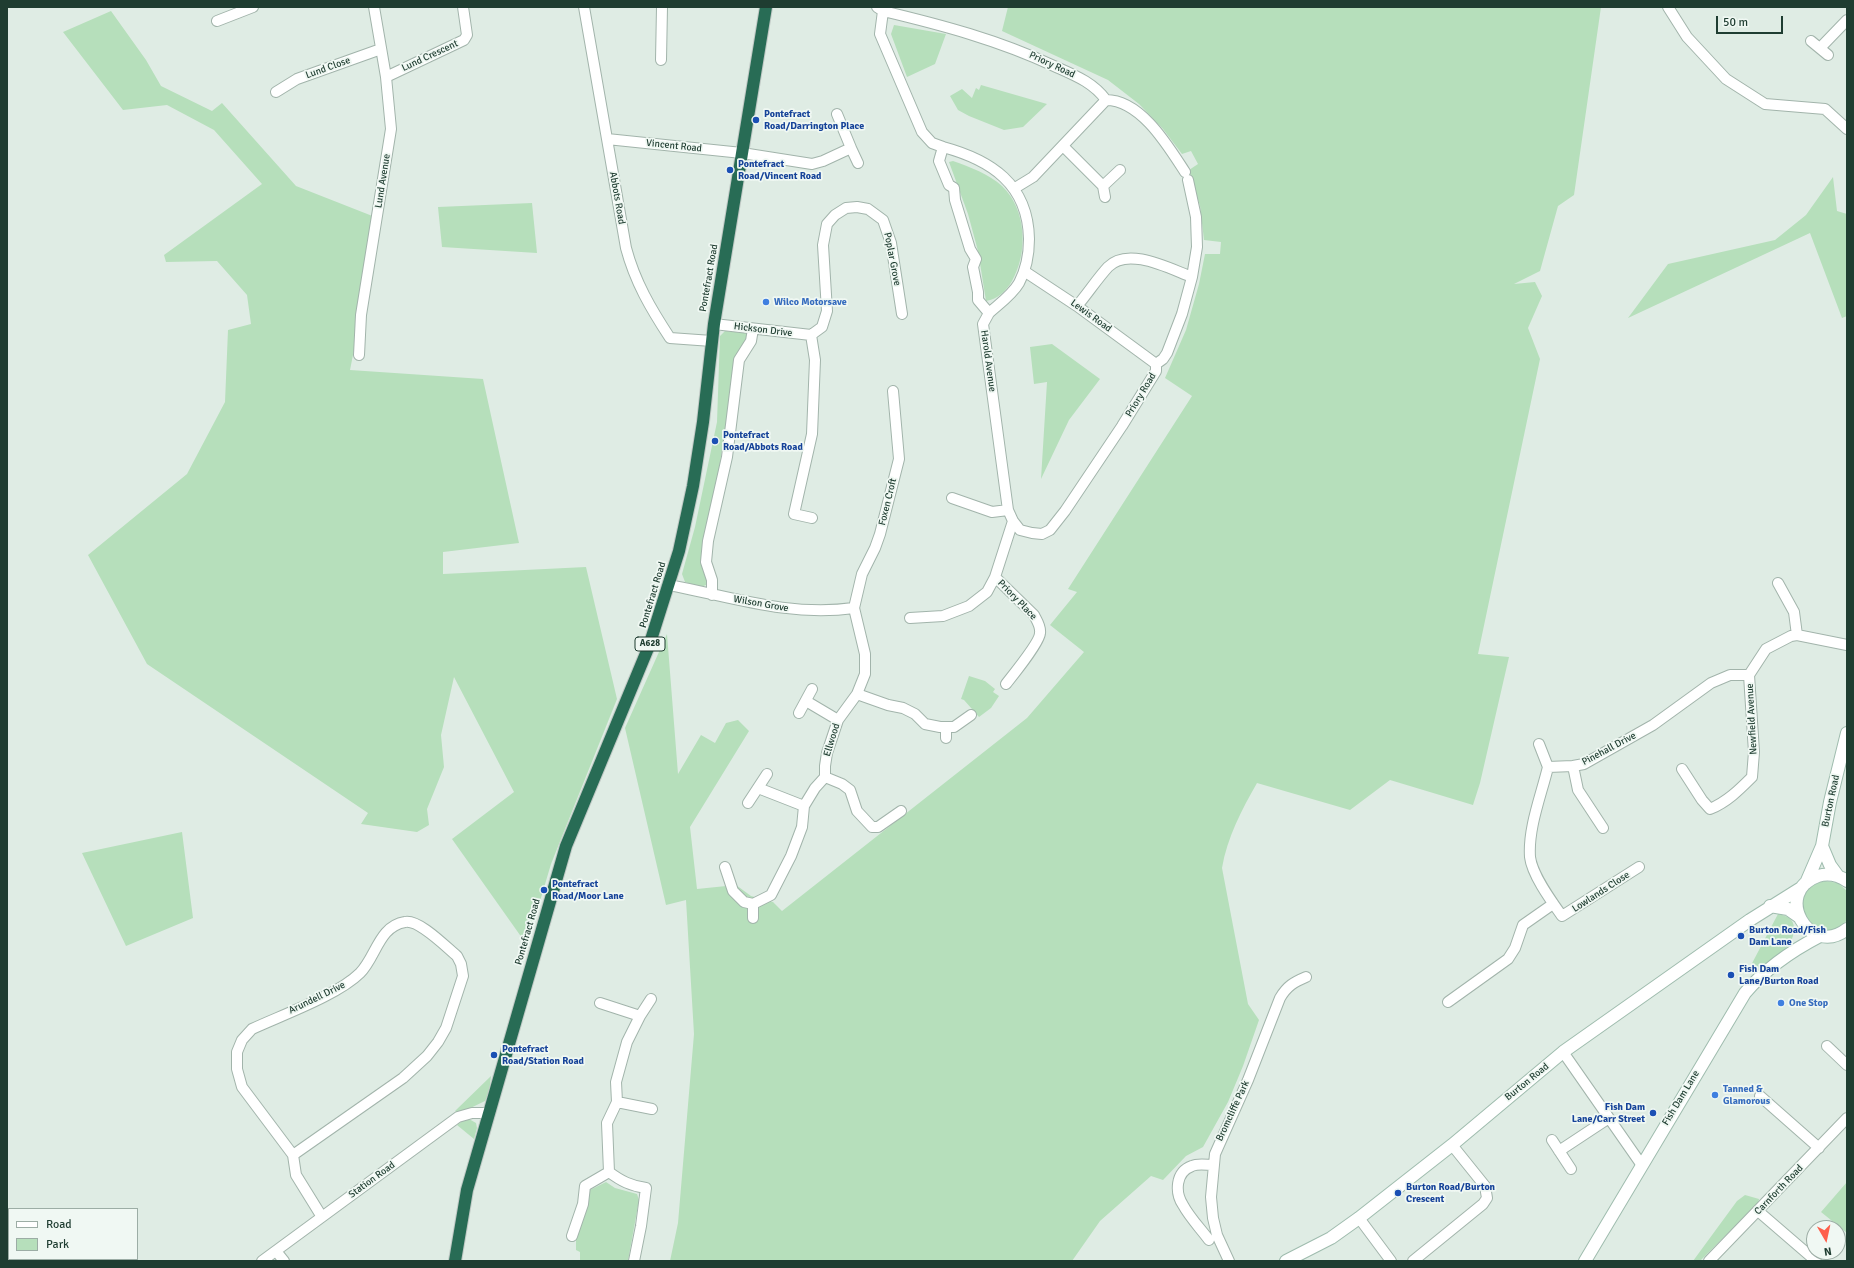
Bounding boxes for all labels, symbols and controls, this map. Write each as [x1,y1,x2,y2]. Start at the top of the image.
scale bar [1718,8,1785,34]
text: 50 m [1723,15,1748,30]
street label: Lund Crescent [400,38,460,74]
street label: Priory Road [1027,49,1077,81]
street label: Lund Close [304,54,352,82]
place label: Pontefract Road/Darrington Place [764,108,864,132]
marker: Pontefract Road/Darrington Place [751,115,761,125]
street label: Vincent Road [645,137,703,155]
street label: Lund Avenue [373,153,393,209]
place label: Pontefract Road/Vincent Road [738,158,821,182]
marker: Pontefract Road/Vincent Road [725,165,735,175]
street label: Abbots Road [606,171,628,225]
street label: Poplar Grove [881,231,903,287]
street label: Pontefract Road [697,243,721,313]
place label: Wilco Motorsave [774,296,847,308]
marker: Wilco Motorsave [761,297,771,307]
street label: Lewis Road [1068,297,1114,335]
street label: Hickson Drive [733,320,793,340]
street label: Harold Avenue [978,329,998,393]
street label: Priory Road [1123,371,1159,419]
place label: Pontefract Road/Abbots Road [723,429,803,452]
marker: Pontefract Road/Abbots Road [710,436,720,446]
street label: Foxen Croft [876,477,900,527]
street label: Pontefract Road [637,561,669,629]
street label: Priory Place [995,577,1039,623]
street label: Wilson Grove [732,593,790,615]
road number: A628 [635,637,665,651]
street label: Newfield Avenue [1744,683,1760,755]
street label: Ellwood [821,722,843,758]
street label: Pinehall Drive [1580,730,1638,768]
street label: Burton Road [1820,774,1842,828]
street label: Lowlands Close [1570,869,1632,915]
place label: Pontefract Road/Moor Lane [552,878,624,902]
marker: Pontefract Road/Moor Lane [539,885,549,895]
street label: Pontefract Road [513,897,543,967]
place label: Burton Road/Fish Dam Lane [1749,924,1826,948]
marker: Burton Road/Fish Dam Lane [1736,931,1746,941]
place label: Fish Dam Lane/Burton Road [1739,963,1819,986]
marker: Fish Dam Lane/Burton Road [1726,970,1736,980]
street label: Arundell Drive [287,979,347,1017]
place label: One Stop [1789,997,1828,1009]
marker: One Stop [1776,998,1786,1008]
place label: Pontefract Road/Station Road [502,1043,584,1066]
marker: Pontefract Road/Station Road [489,1050,499,1060]
street label: Burton Road [1503,1061,1551,1103]
street label: Fish Dam Lane [1660,1068,1702,1128]
street label: Bromcliffe Park [1214,1079,1252,1143]
place label: Tanned & Glamorous [1723,1083,1770,1106]
marker: Tanned & Glamorous [1710,1090,1720,1100]
place label: Fish Dam Lane/Carr Street [1572,1101,1645,1124]
marker: Fish Dam Lane/Carr Street [1648,1108,1658,1118]
street label: Station Road [346,1159,398,1201]
street label: Carnforth Road [1752,1162,1806,1218]
place label: Burton Road/Burton Crescent [1406,1181,1495,1204]
marker: Burton Road/Burton Crescent [1393,1188,1403,1198]
legend [8,1208,138,1260]
text: Road [46,1217,72,1232]
north arrow [1806,1220,1846,1260]
text: Park [46,1237,69,1252]
text: N [1823,1244,1833,1258]

